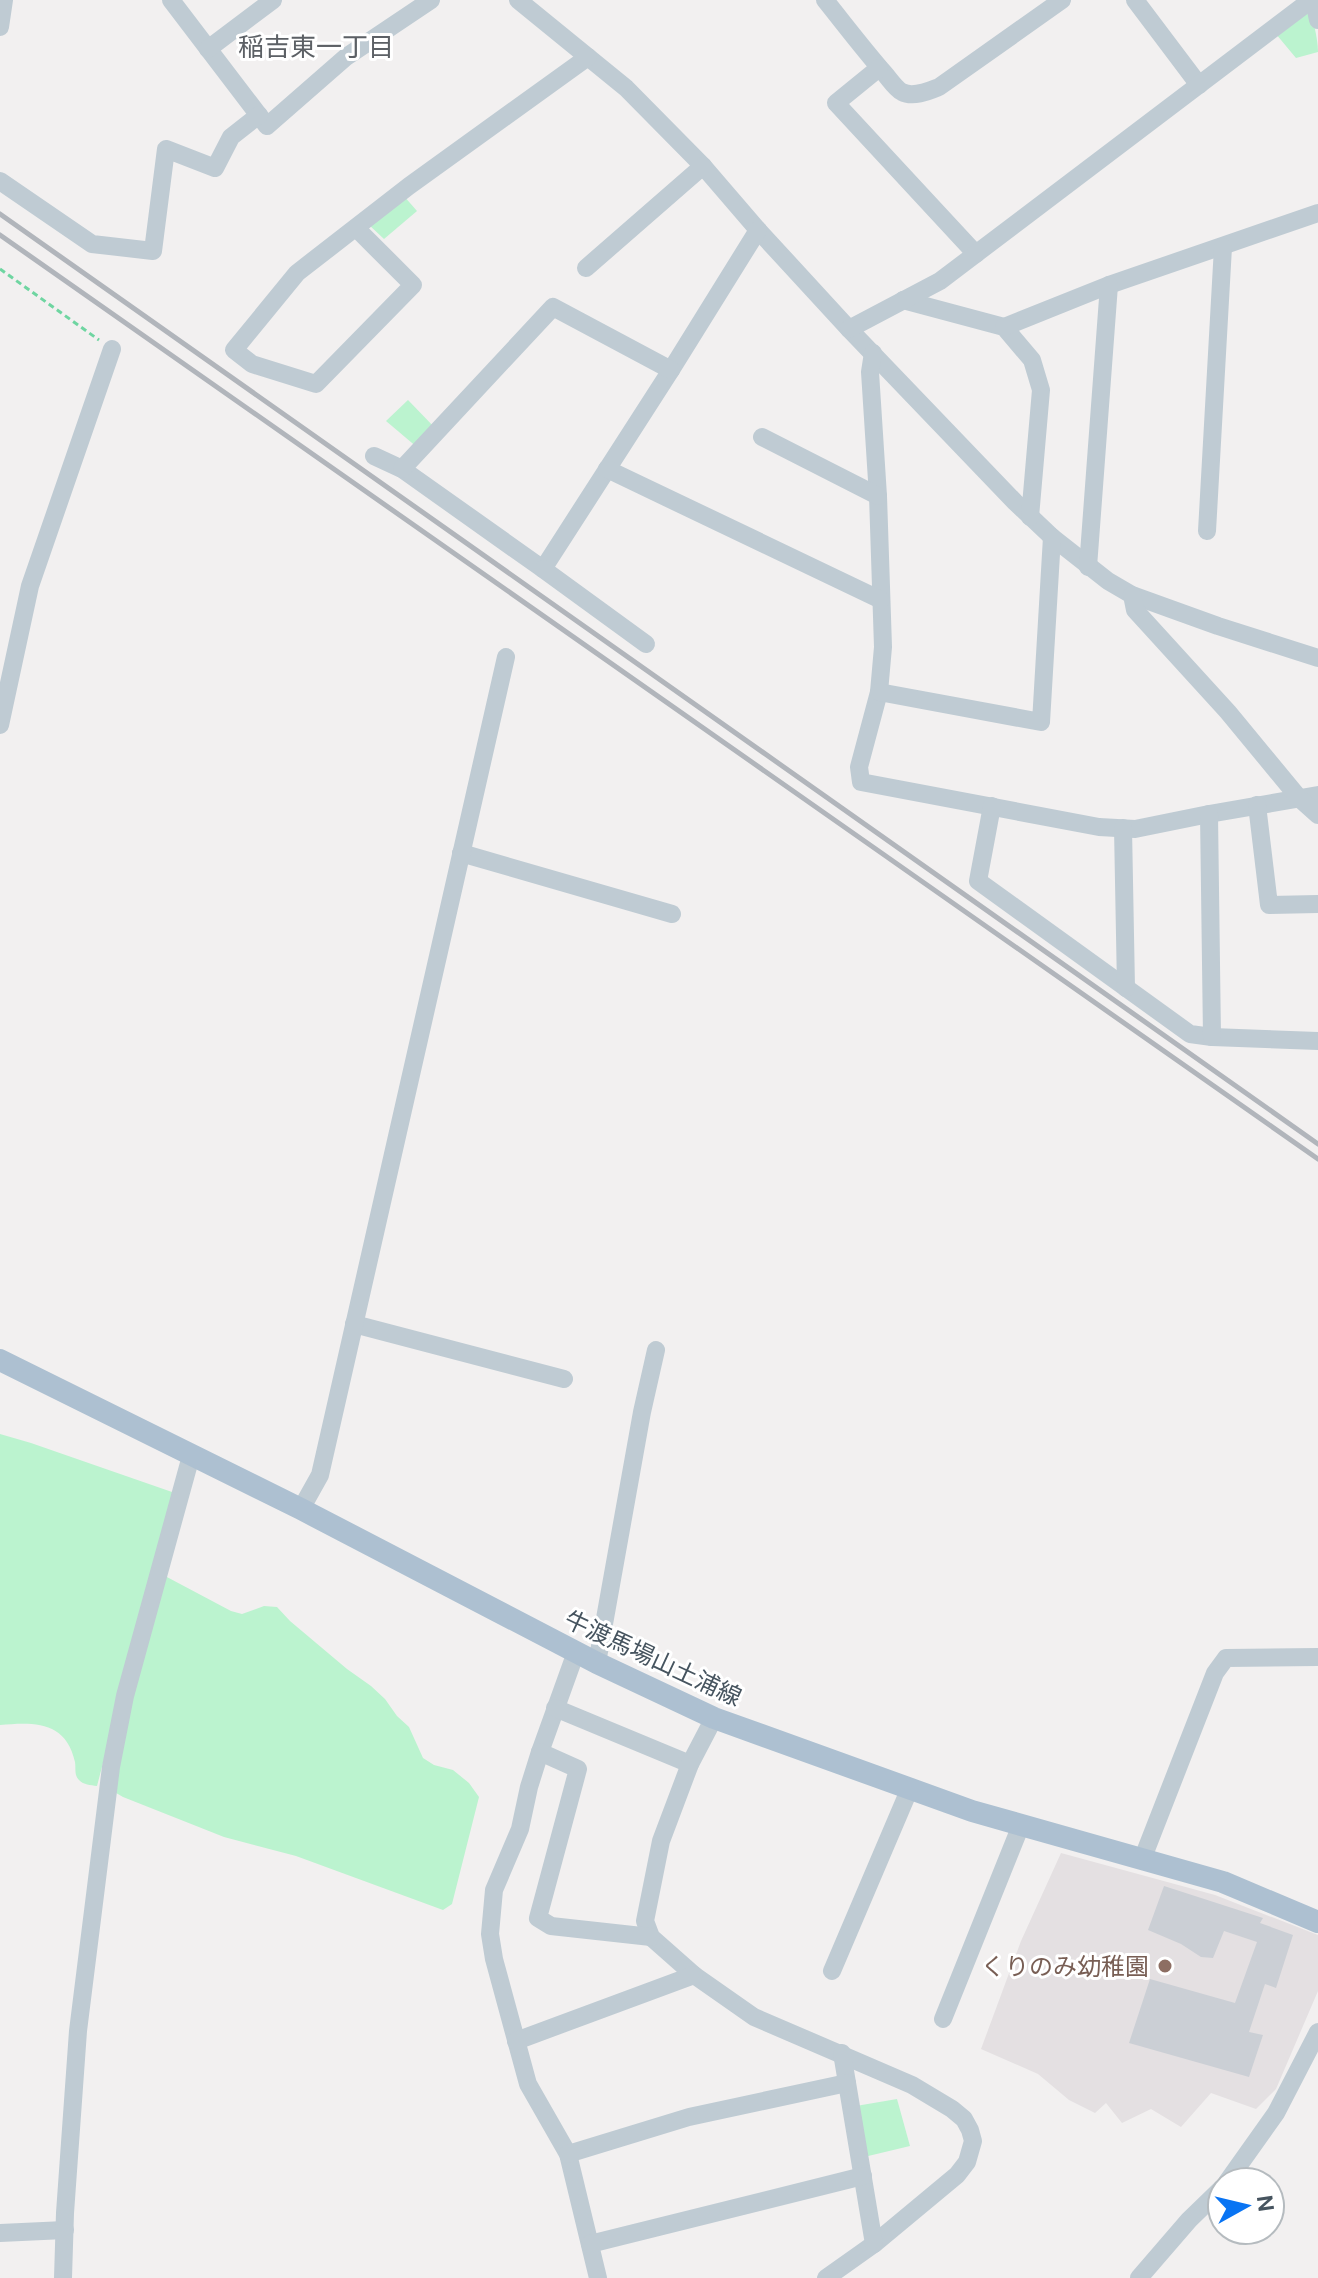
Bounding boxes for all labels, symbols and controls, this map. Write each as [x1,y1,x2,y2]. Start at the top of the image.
district label: 稲吉東一丁目 [238,30,394,64]
street label: 牛渡馬場山土浦線 [559,1603,747,1713]
place label: くりのみ幼稚園 [981,1951,1149,1982]
marker: くりのみ幼稚園 [1156,1957,1174,1975]
north arrow [1206,2166,1286,2246]
text: N [1250,2193,1281,2213]

